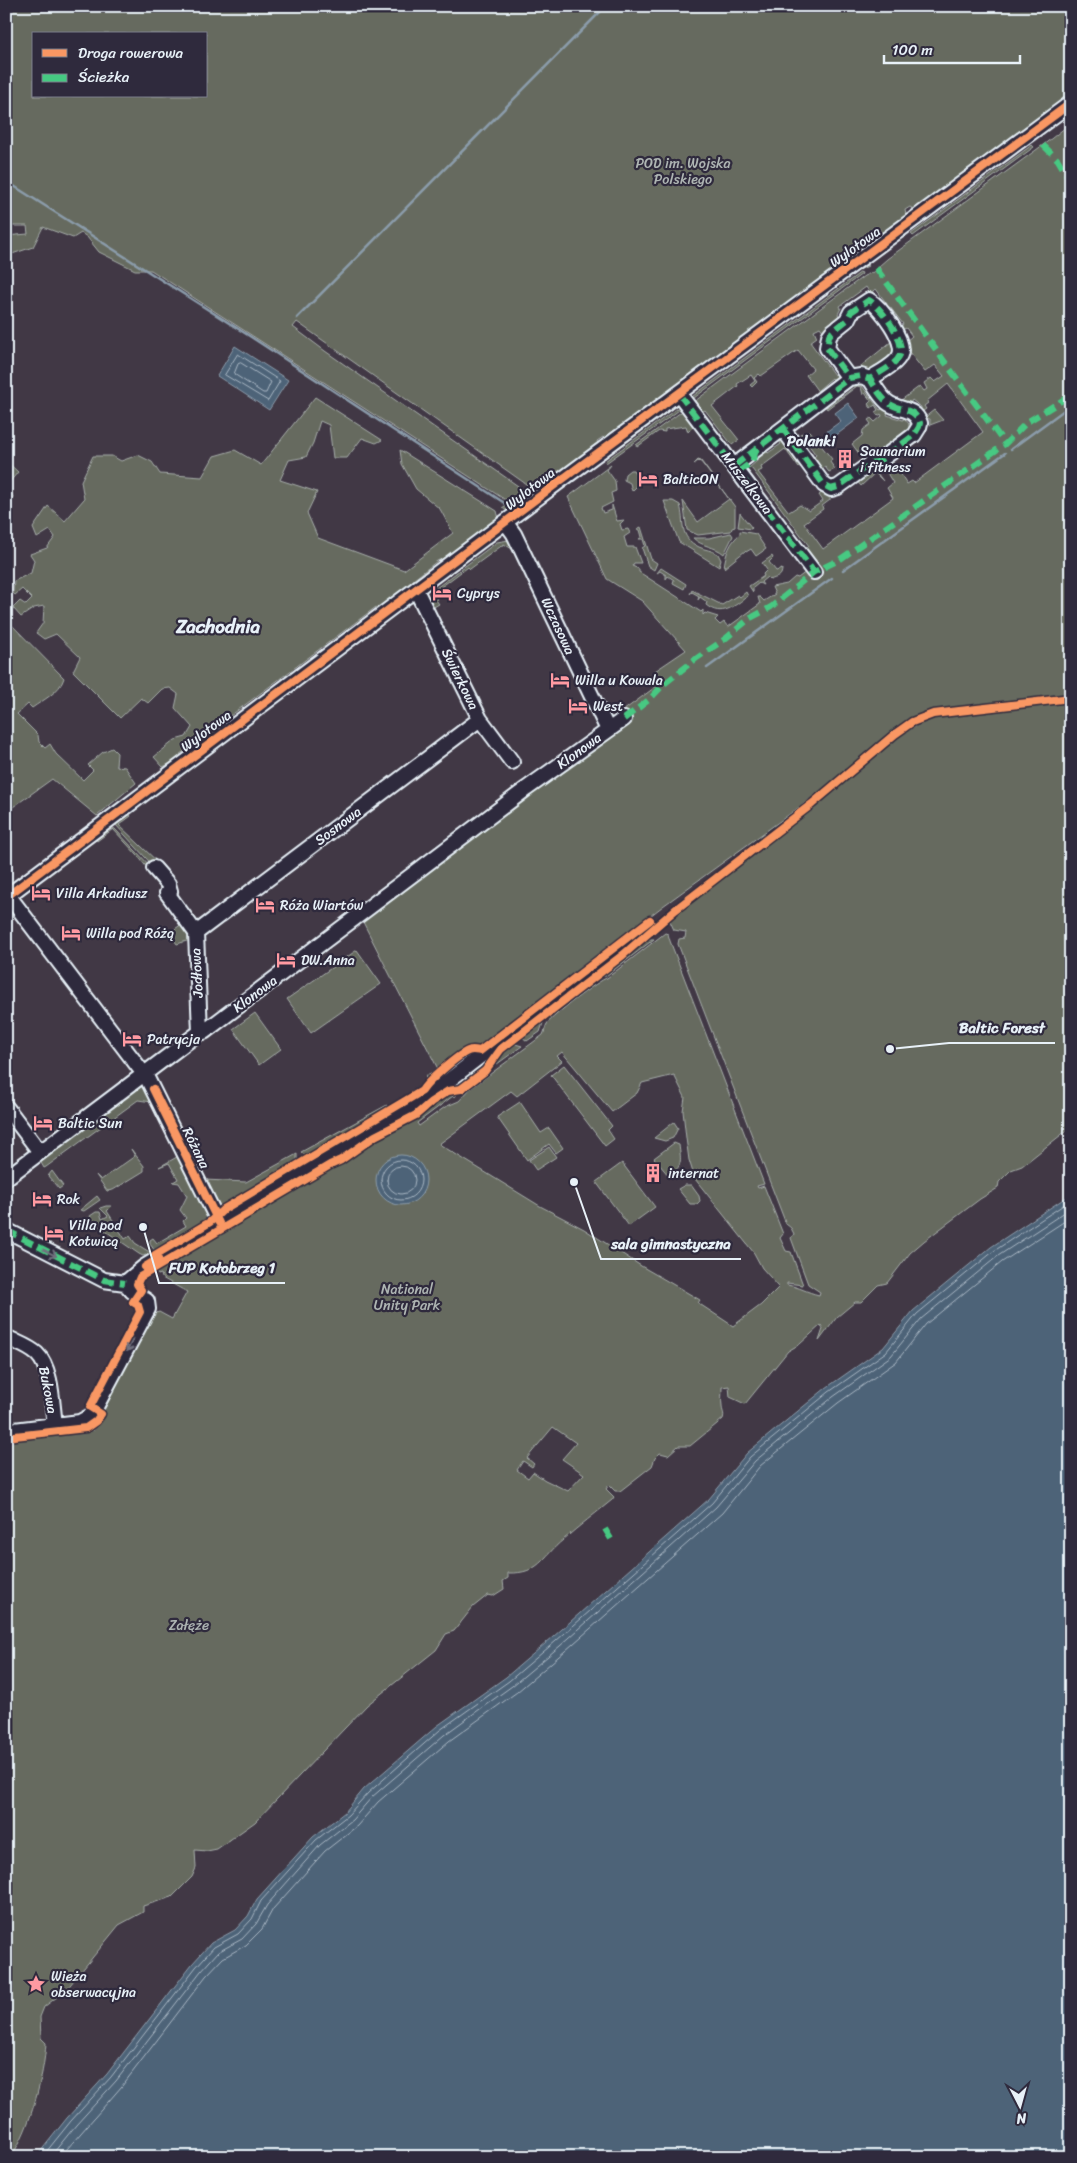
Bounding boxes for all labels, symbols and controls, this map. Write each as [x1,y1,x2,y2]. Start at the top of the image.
legend [32,32,208,98]
scale bar [884,32,1021,64]
text: 100 m [892,37,933,63]
text: Droga rowerowa [78,40,184,66]
text: Ścieżka [78,64,130,90]
park label: POD im. Wojska Polskiego [635,151,731,192]
street label: Wylotowa [824,220,886,274]
district label: Polanki [787,428,836,454]
place label: Saunarium i fitness [860,439,926,480]
street label: Muszelkowa [715,446,779,520]
building icon: Saunarium i fitness [834,448,856,470]
street label: Wylotowa [499,461,561,517]
place label: BalticON [663,467,719,492]
hotel icon: BalticON [637,468,659,490]
place label: Cyprys [457,581,500,606]
hotel icon: Cyprys [431,582,453,604]
street label: Wczasowa [534,593,582,659]
district label: Zachodnia [175,610,260,643]
street label: Świerkowa [434,644,486,714]
place label: Willa u Kowala [575,668,663,693]
hotel icon: Willa u Kowala [549,669,571,691]
place label: West [593,694,624,719]
hotel icon: West [567,695,589,717]
street label: Wylotowa [175,703,237,759]
street label: Klonowa [551,726,607,776]
street label: Sosnowa [309,800,367,852]
place label: Villa Arkadiusz [56,881,148,906]
hotel icon: Villa Arkadiusz [30,882,52,904]
place label: Róża Wiartów [280,893,364,918]
hotel icon: Róża Wiartów [254,894,276,916]
place label: Willa pod Różą [86,921,174,946]
hotel icon: Willa pod Różą [60,922,82,944]
street label: Jodłowa [183,948,211,999]
place label: DW.Anna [301,948,355,973]
hotel icon: DW.Anna [275,949,297,971]
street label: Klonowa [227,969,283,1019]
callout: Baltic Forest [949,1013,1055,1043]
text: Baltic Forest [959,1015,1046,1041]
place label: Patrycja [147,1027,201,1052]
hotel icon: Patrycja [121,1028,143,1050]
place label: Baltic Sun [58,1111,123,1136]
hotel icon: Baltic Sun [32,1112,54,1134]
street label: Różana [175,1123,217,1174]
place label: internat [668,1161,719,1186]
building icon: internat [642,1162,664,1184]
place label: Rok [57,1187,81,1212]
hotel icon: Rok [31,1188,53,1210]
place label: Villa pod Kotwicą [69,1213,123,1254]
hotel icon: Villa pod Kotwicą [43,1222,65,1244]
callout: sala gimnastyczna [601,1229,741,1259]
text: sala gimnastyczna [610,1231,731,1257]
one-way arrow [42,1248,57,1258]
callout: FUP Kołobrzeg 1 [159,1253,285,1283]
text: FUP Kołobrzeg 1 [168,1255,276,1281]
park label: National Unity Park [374,1277,441,1318]
one-way arrow [125,1337,134,1352]
street label: Bukowa [31,1364,65,1416]
park label: Załęże [169,1613,209,1638]
place label: Wieża obserwacyjna [51,1964,136,2005]
place icon: Wieża obserwacyjna [25,1973,47,1995]
north arrow [994,2080,1044,2130]
text: N [1015,2105,1028,2131]

